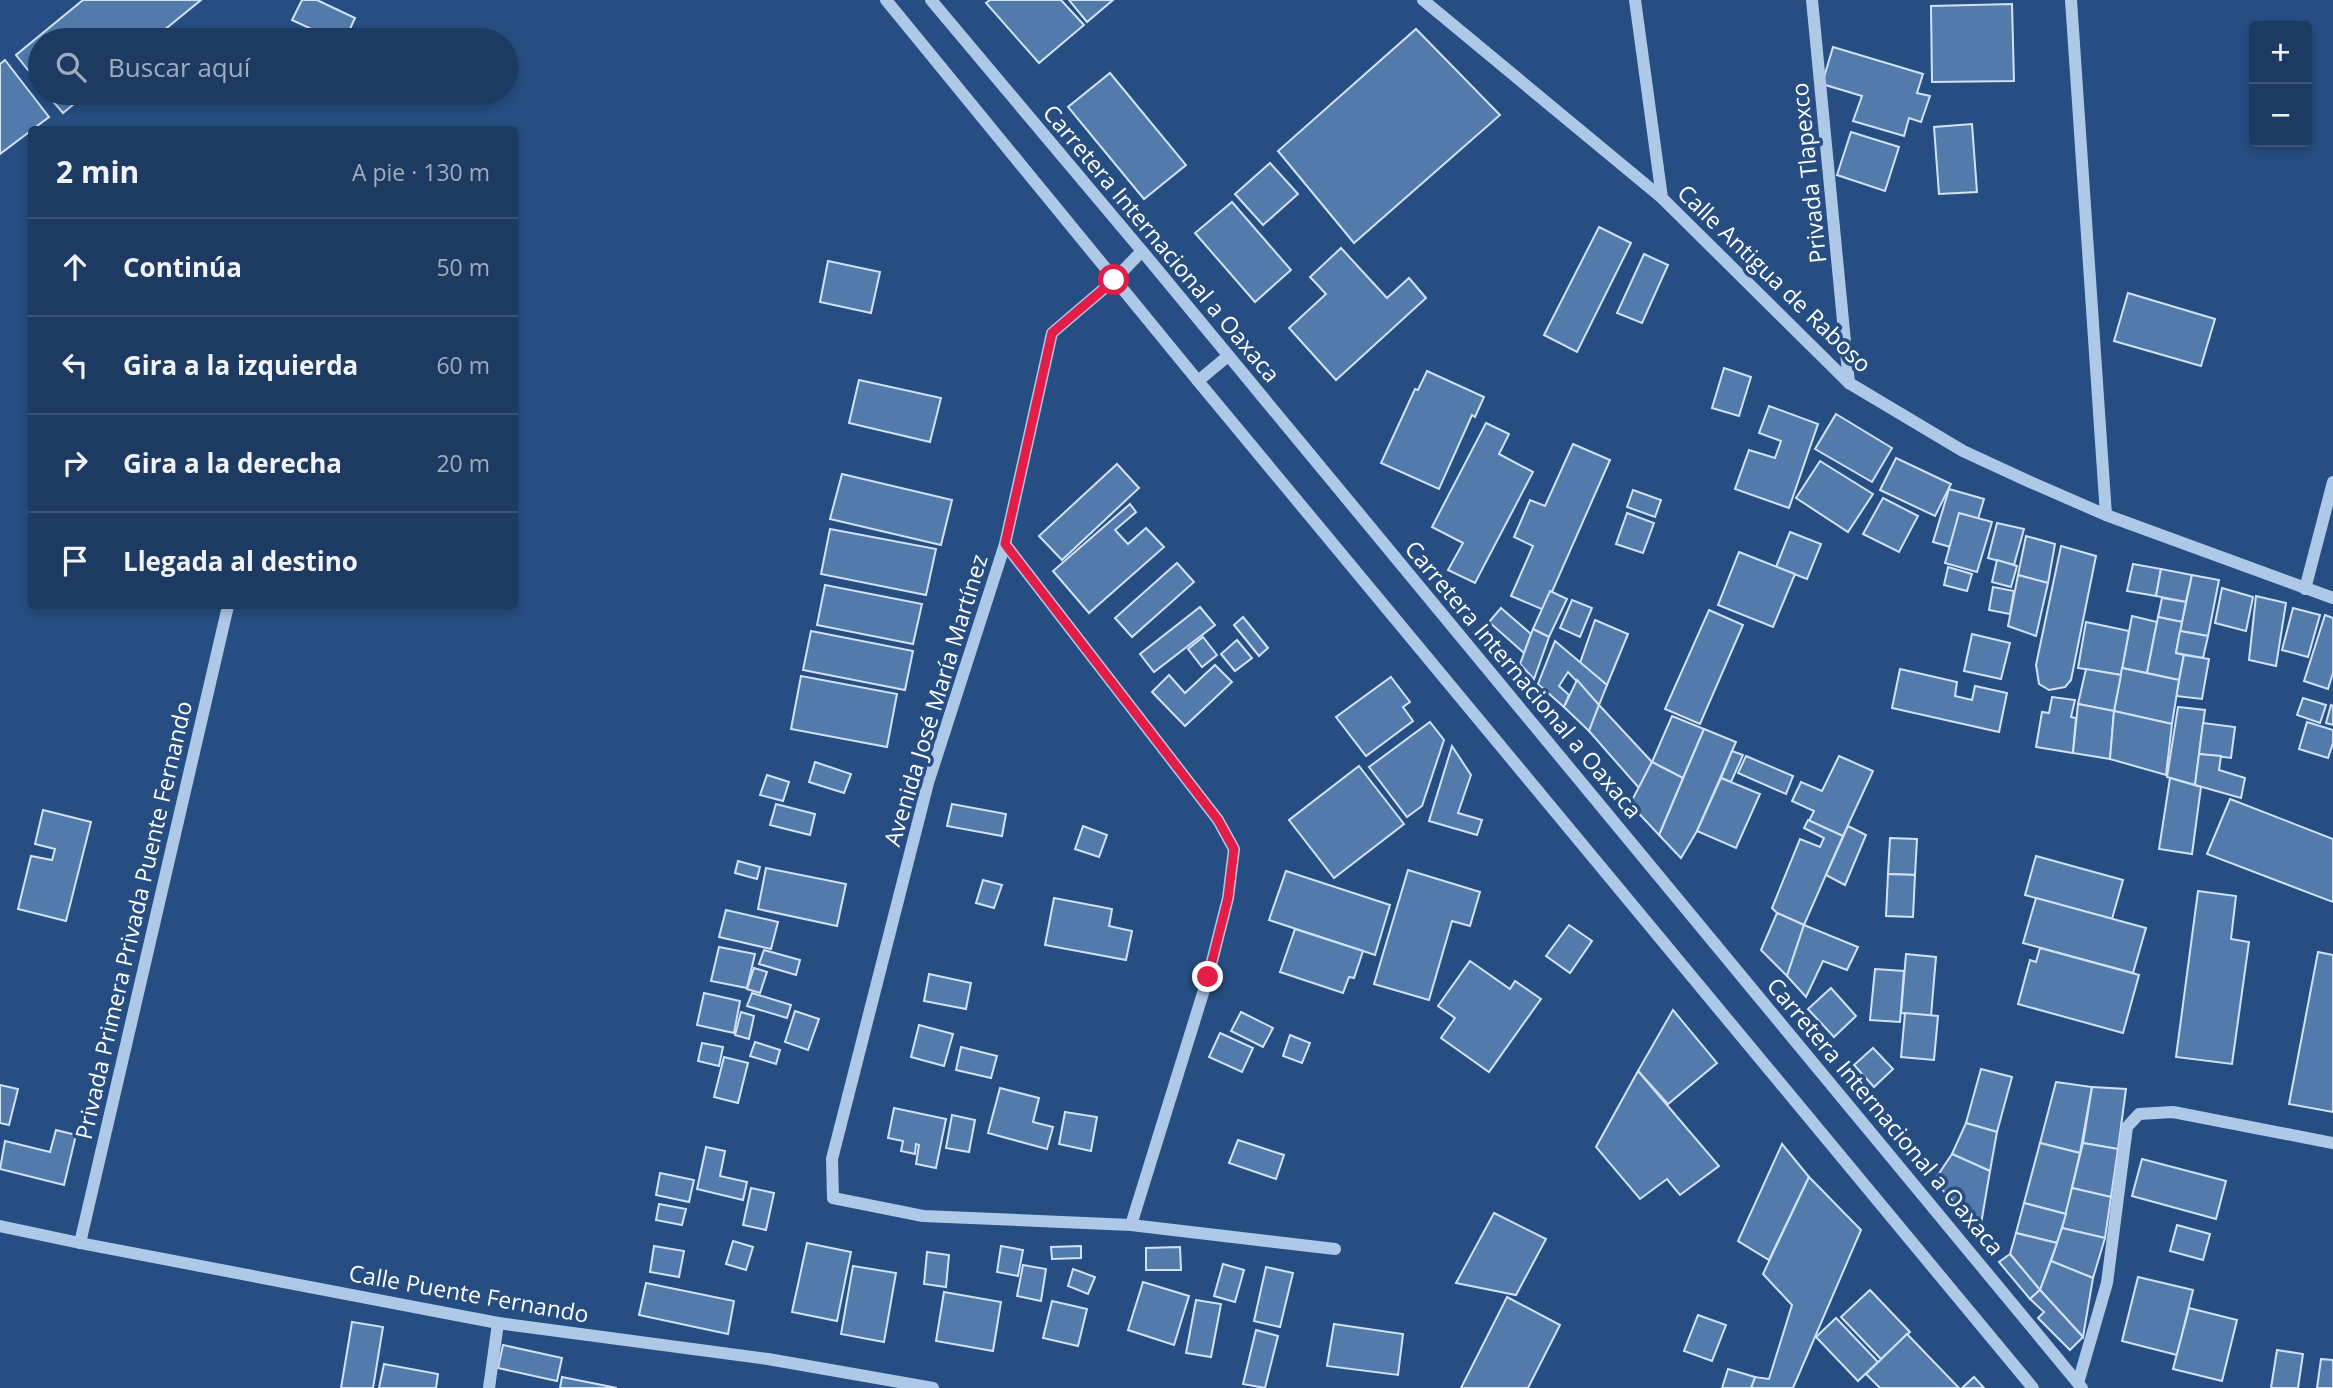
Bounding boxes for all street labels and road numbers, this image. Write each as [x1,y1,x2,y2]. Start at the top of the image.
street label: Privada Tlapexco [1783,81,1833,265]
street label: Carretera Internacional a Oaxaca [1036,97,1288,389]
street label: Calle Antigua de Raboso [1671,177,1879,379]
street label: Carretera Internacional a Oaxaca [1398,533,1650,825]
street label: Avenida José María Martínez [875,550,995,850]
street label: Privada Primera Privada Puente Fernando [67,698,199,1142]
street label: Carretera Internacional a Oaxaca [1760,970,2012,1262]
street label: Calle Puente Fernando [347,1256,591,1330]

